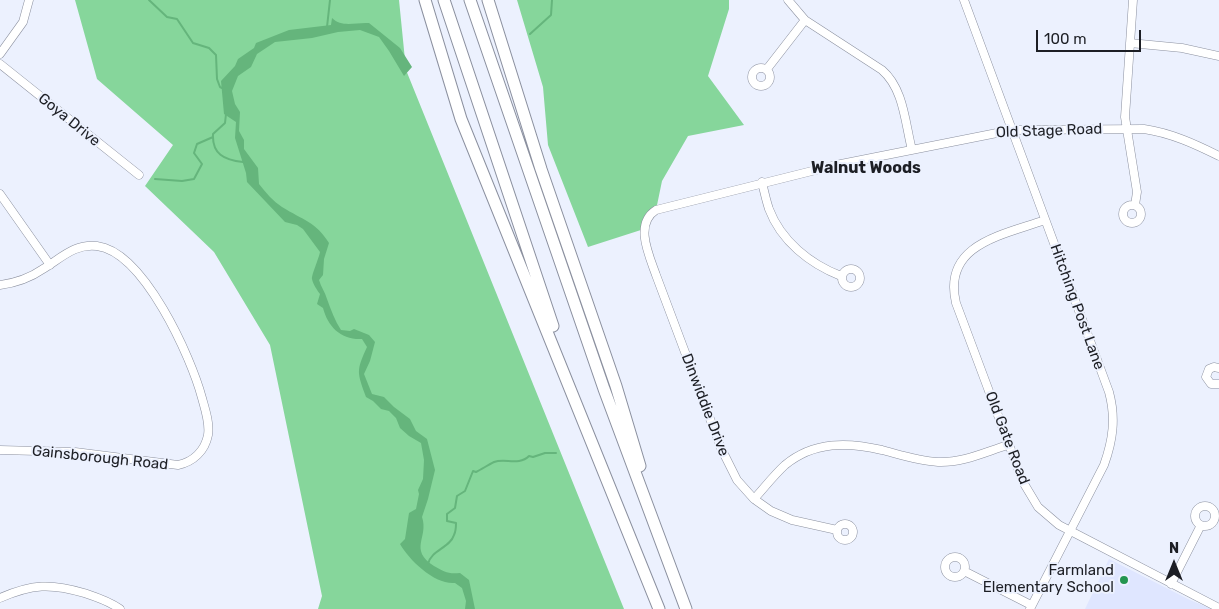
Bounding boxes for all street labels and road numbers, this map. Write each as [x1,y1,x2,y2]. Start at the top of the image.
street label: Goya Drive [34,90,104,150]
street label: Old Stage Road [995,120,1103,142]
street label: Hitching Post Lane [1046,242,1108,372]
street label: Dinwiddie Drive [677,351,733,459]
street label: Old Gate Road [981,389,1033,487]
street label: Gainsborough Road [31,442,169,474]

